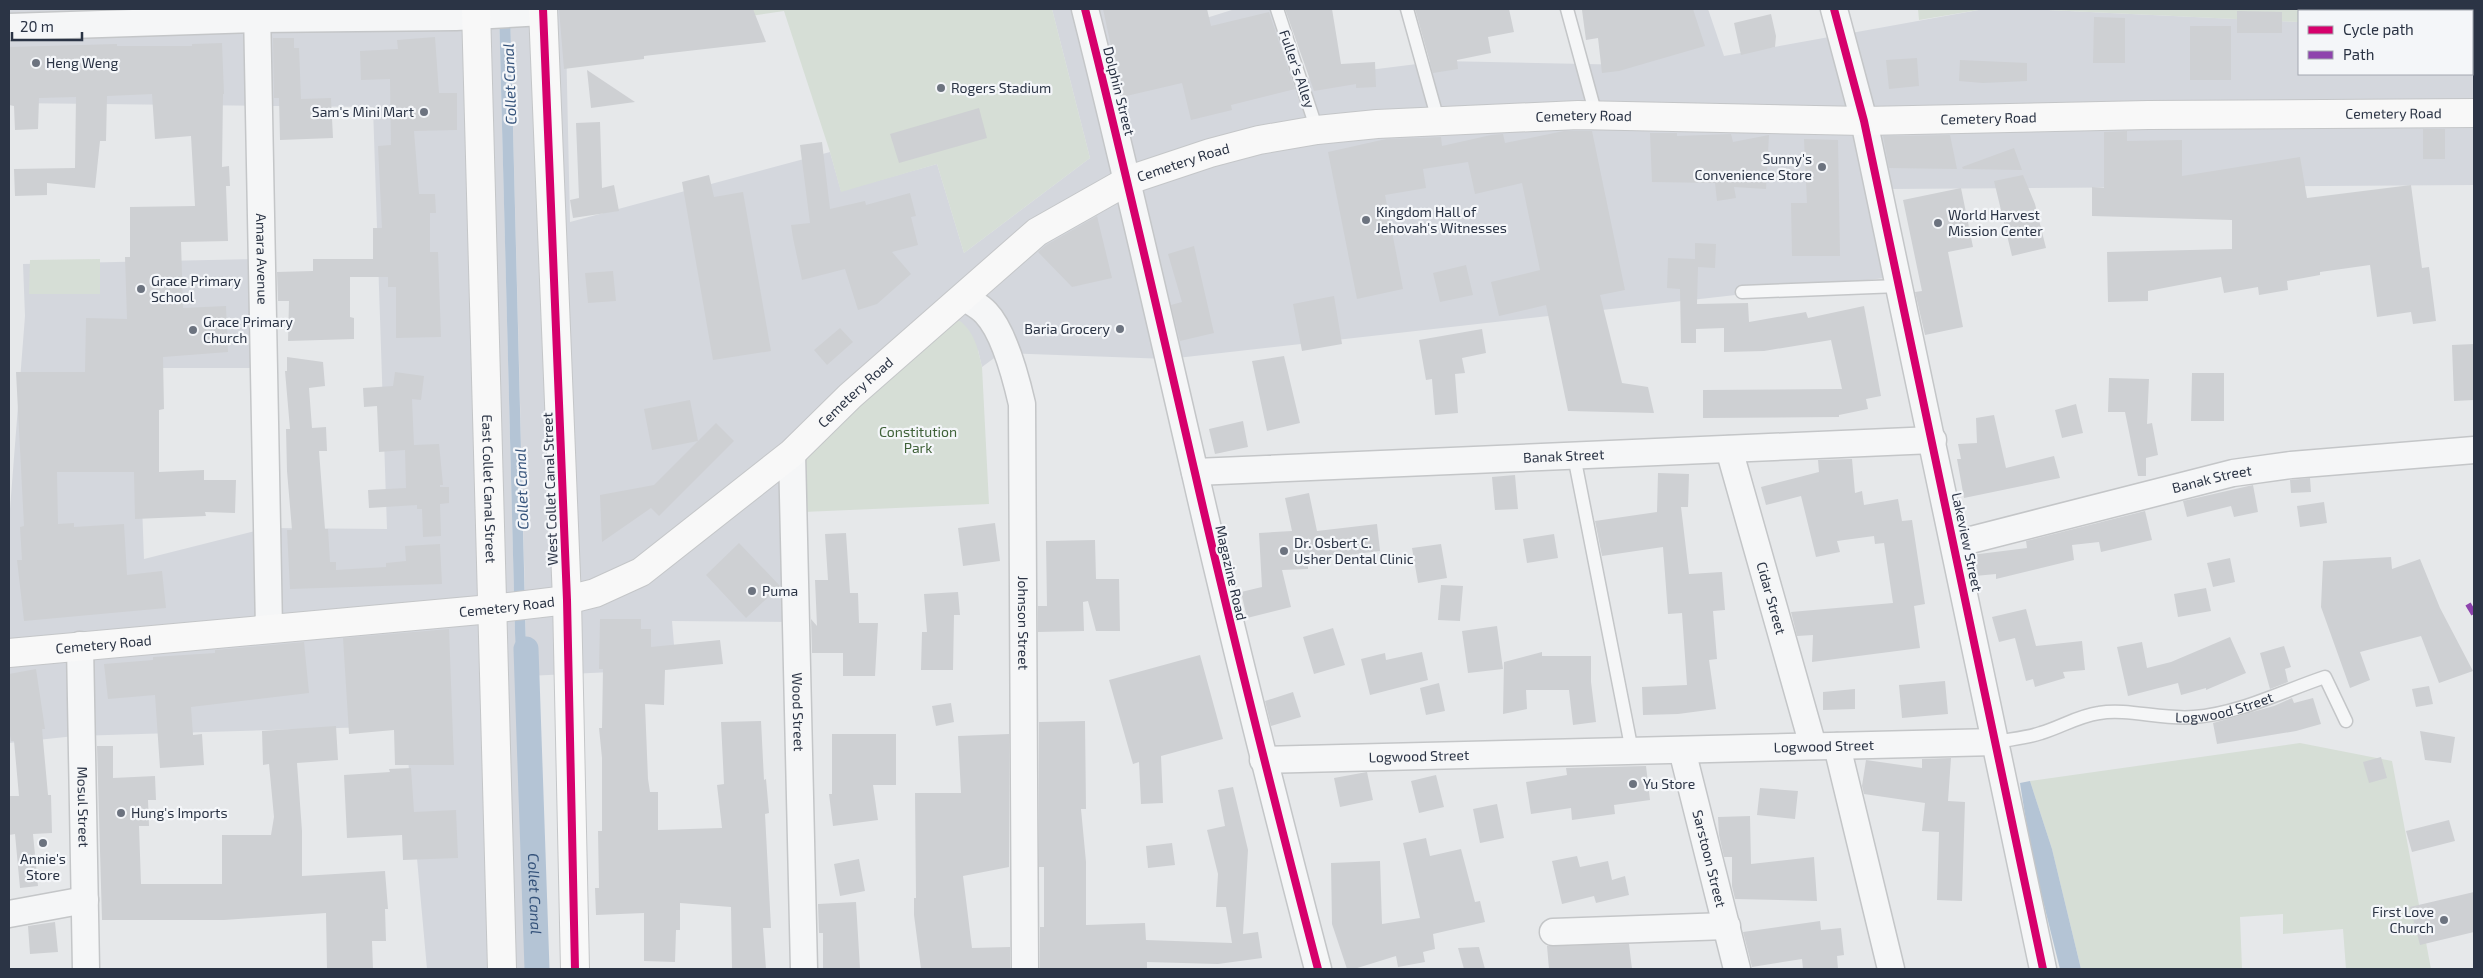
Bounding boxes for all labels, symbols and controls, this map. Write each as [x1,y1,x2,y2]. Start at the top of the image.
scale bar [12,10,82,42]
legend [2298,10,2473,75]
text: 20 m [20,17,54,35]
text: Cycle path [2343,20,2414,38]
street label: Fuller's Alley [1276,28,1319,111]
water label: Collet Canal [499,43,519,125]
street label: Dolphin Street [1100,45,1139,137]
text: Path [2343,45,2374,63]
place label: Heng Weng [46,54,118,71]
marker: Heng Weng [30,57,42,69]
place label: Rogers Stadium [951,79,1051,96]
marker: Rogers Stadium [935,82,947,94]
place label: Sam's Mini Mart [312,103,414,120]
street label: Cemetery Road [2345,104,2442,122]
marker: Sam's Mini Mart [418,106,430,118]
street label: Cemetery Road [1535,106,1632,125]
street label: Cemetery Road [1940,108,2037,127]
street label: Cemetery Road [1135,139,1231,185]
place label: Sunny's Convenience Store [1694,150,1812,183]
marker: Sunny's Convenience Store [1816,161,1828,173]
place label: Kingdom Hall of Jehovah's Witnesses [1376,203,1507,236]
place label: World Harvest Mission Center [1948,206,2043,239]
street label: Amara Avenue [253,213,272,305]
marker: Kingdom Hall of Jehovah's Witnesses [1360,214,1372,226]
marker: World Harvest Mission Center [1932,217,1944,229]
place label: Grace Primary School [151,272,241,305]
marker: Grace Primary School [135,283,147,295]
place label: Grace Primary Church [203,313,293,346]
place label: Baria Grocery [1024,320,1111,337]
marker: Baria Grocery [1114,323,1126,335]
marker: Grace Primary Church [187,324,199,336]
street label: Cemetery Road [814,353,896,431]
street label: West Collet Canal Street [538,412,561,566]
street label: East Collet Canal Street [479,414,500,563]
park label: Constitution Park [879,423,957,456]
street label: Banak Street [1523,445,1605,466]
water label: Collet Canal [511,448,531,530]
street label: Banak Street [2170,462,2253,496]
street label: Lakeview Street [1949,491,1986,593]
street label: Magazine Road [1212,524,1251,622]
place label: Dr. Osbert C. Usher Dental Clinic [1294,534,1414,567]
marker: Dr. Osbert C. Usher Dental Clinic [1278,545,1290,557]
street label: Cidar Street [1753,560,1790,636]
street label: Johnson Street [1015,576,1032,670]
place label: Puma [762,582,798,599]
marker: Puma [746,585,758,597]
street label: Cemetery Road [458,593,556,620]
street label: Cemetery Road [55,631,152,657]
street label: Wood Street [789,672,808,752]
street label: Logwood Street [2175,688,2275,726]
street label: Logwood Street [1773,736,1874,755]
street label: Logwood Street [1369,746,1469,765]
street label: Mosul Street [74,766,93,848]
place label: Yu Store [1643,775,1695,792]
marker: Yu Store [1627,778,1639,790]
place label: Hung's Imports [131,804,228,821]
marker: Hung's Imports [115,807,127,819]
street label: Sarstoon Street [1689,808,1730,909]
marker: Annie's Store [37,837,49,849]
place label: Annie's Store [20,850,66,883]
water label: Collet Canal [525,853,546,935]
place label: First Love Church [2372,903,2434,936]
marker: First Love Church [2438,914,2450,926]

